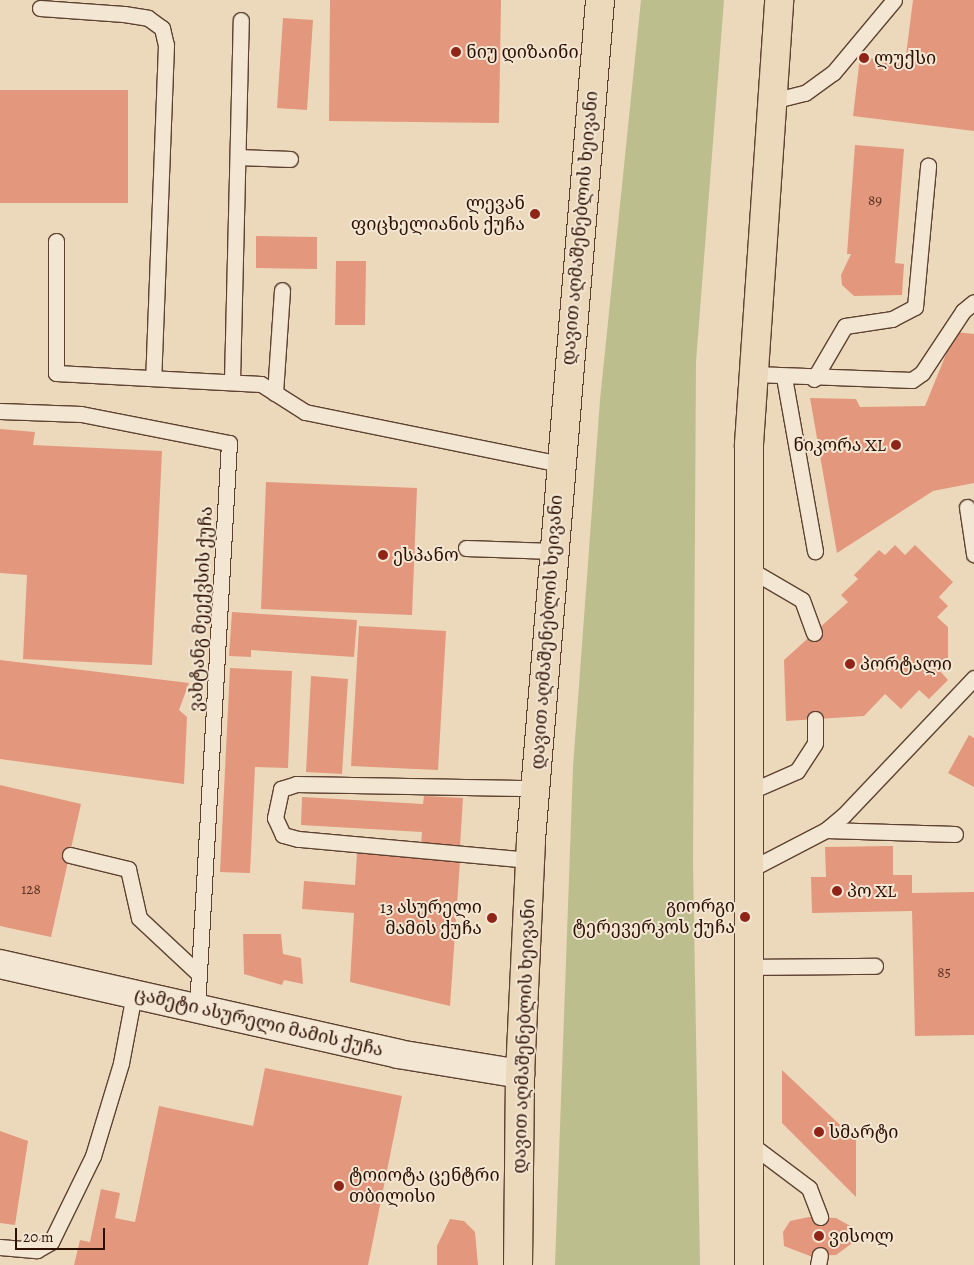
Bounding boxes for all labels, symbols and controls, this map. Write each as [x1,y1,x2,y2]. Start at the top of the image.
place label: ნიუ დიზაინი [466,41,579,63]
marker: ნიუ დიზაინი [450,46,462,58]
place label: ლუქსი [874,47,936,69]
marker: ლუქსი [858,52,870,64]
street label: დავით აღმაშენებლის ხეივანი [557,90,603,366]
house number: 89 [868,192,882,210]
place label: ლევან ფიცხელიანის ქუჩა [351,193,525,235]
marker: ლევან ფიცხელიანის ქუჩა [529,208,541,220]
place label: ნიკორა XL [793,434,886,456]
marker: ნიკორა XL [890,439,902,451]
street label: დავით აღმაშენებლის ხეივანი [527,494,567,770]
street label: ვახტანგ მეექვსის ქუჩა [185,506,217,712]
place label: ესპანო [393,544,459,566]
marker: ესპანო [377,549,389,561]
place label: პორტალი [860,653,952,675]
marker: პორტალი [844,658,856,670]
place label: პო XL [847,880,896,902]
house number: 128 [21,881,41,899]
marker: პო XL [831,885,843,897]
place label: გიორგი ტერევერკოს ქუჩა [573,896,735,939]
place label: 13 ასურელი მამის ქუჩა [380,897,482,940]
street label: დავით აღმაშენებლის ხეივანი [508,898,540,1174]
marker: გიორგი ტერევერკოს ქუჩა [739,911,751,923]
marker: 13 ასურელი მამის ქუჩა [486,912,498,924]
house number: 85 [937,964,951,982]
street label: ცამეტი ასურელი მამის ქუჩა [133,983,385,1061]
place label: სმარტი [829,1121,898,1143]
marker: სმარტი [813,1126,825,1138]
place label: ტოიოტა ცენტრი თბილისი [349,1165,500,1208]
marker: ტოიოტა ცენტრი თბილისი [333,1180,345,1192]
scale bar [18,1218,108,1250]
place label: ვისოლ [829,1225,894,1247]
text: 20 m [23,1227,54,1247]
marker: ვისოლ [813,1230,825,1242]

